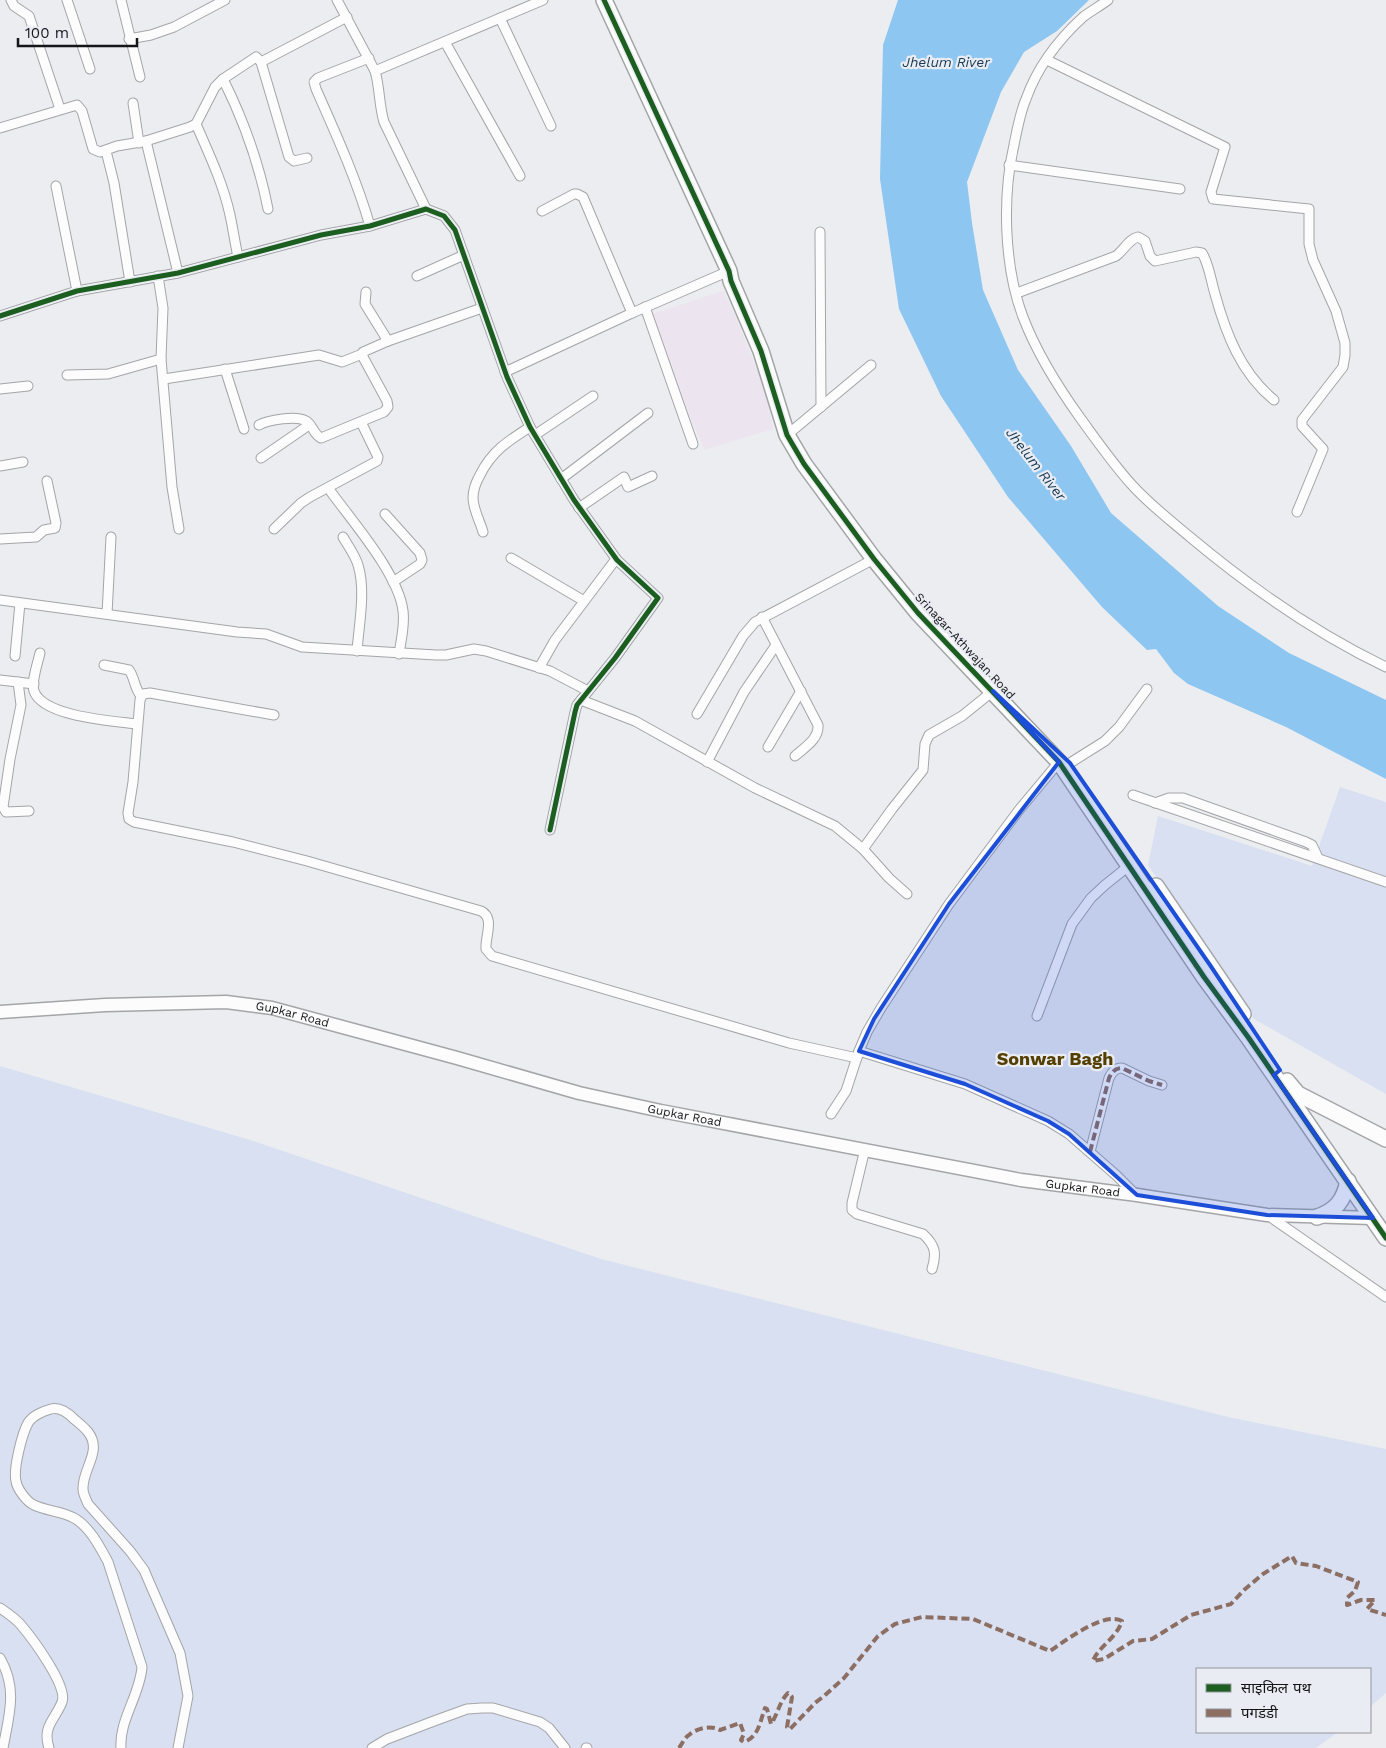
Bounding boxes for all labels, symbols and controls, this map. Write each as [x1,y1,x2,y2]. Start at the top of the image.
scale bar [18,15,136,47]
text: 100 m [25,24,69,42]
water label: Jhelum River [902,54,990,70]
water label: Jhelum River [1003,425,1070,504]
street label: Srinagar-Athwajan Road [912,590,1018,702]
street label: Gupkar Road [255,999,331,1030]
district label: Sonwar Bagh [997,1048,1113,1069]
street label: Gupkar Road [646,1101,723,1129]
street label: Gupkar Road [1045,1176,1121,1200]
legend [1196,1668,1371,1733]
text: साइकिल पथ [1241,1679,1312,1697]
text: पगडंडी [1241,1704,1279,1722]

